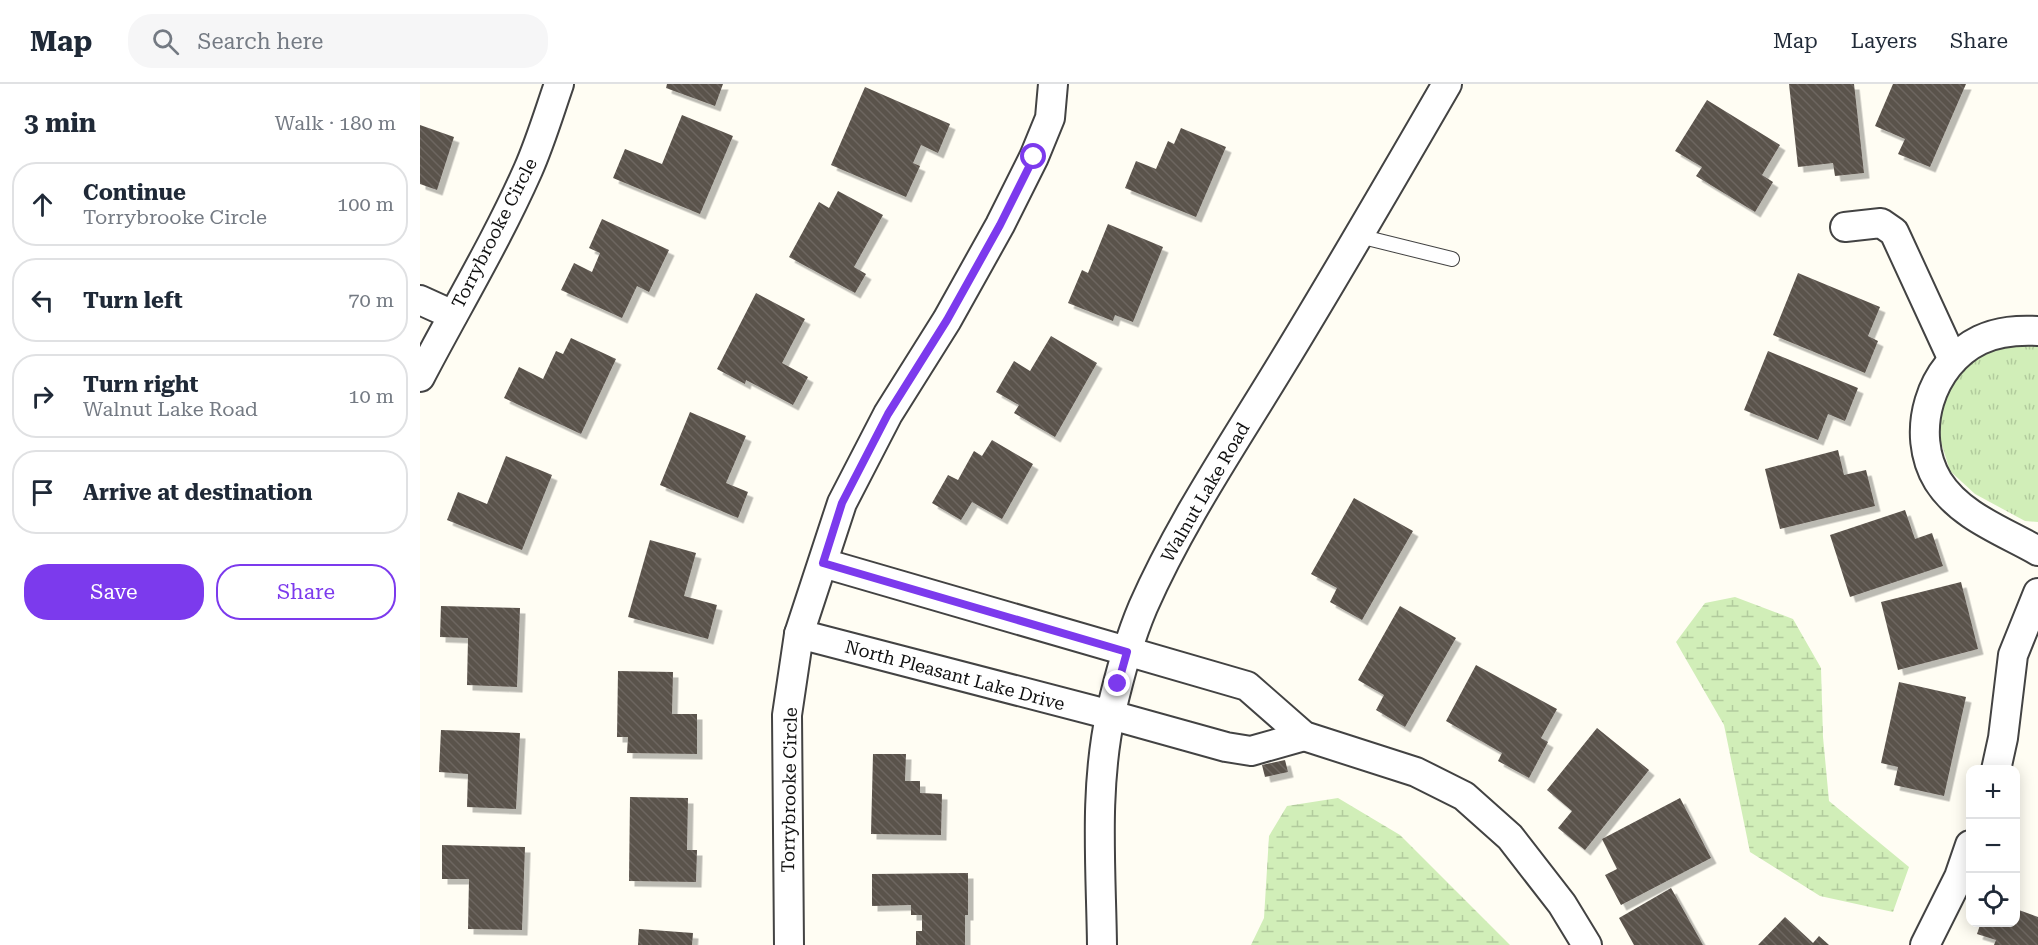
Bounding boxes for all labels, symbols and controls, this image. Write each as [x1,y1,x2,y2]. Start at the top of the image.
search box [128,14,548,68]
text: Map [30,25,92,58]
icon: search [149,25,182,58]
text: Search here [197,29,323,54]
text: Map [1773,29,1818,53]
text: Layers [1851,29,1917,53]
text: Share [1950,29,2008,53]
text: 3 min [24,108,96,138]
text: Walk · 180 m [275,111,396,135]
route start [1020,143,1046,169]
street label: Torrybrooke Circle [447,154,541,312]
text: Continue [83,180,186,205]
icon: ahead [26,188,59,221]
text: 100 m [337,192,394,216]
text: Torrybrooke Circle [83,205,267,229]
icon: left [26,284,59,317]
text: Turn left [83,288,183,313]
text: 70 m [348,288,394,312]
text: Turn right [83,372,198,397]
icon: right [26,380,59,413]
text: 10 m [348,384,394,408]
text: Walnut Lake Road [83,397,258,421]
street label: Walnut Lake Road [1157,418,1254,565]
icon: arrive [26,476,59,509]
text: Arrive at destination [83,480,312,505]
button: Save [24,564,204,620]
button: Share [216,564,396,620]
street label: North Pleasant Lake Drive [843,635,1067,715]
route end [1104,670,1130,696]
street label: Torrybrooke Circle [777,707,801,873]
map controls [1966,765,2020,927]
button: + [1966,765,2020,819]
button: − [1966,819,2020,873]
button: locate [1966,873,2020,927]

